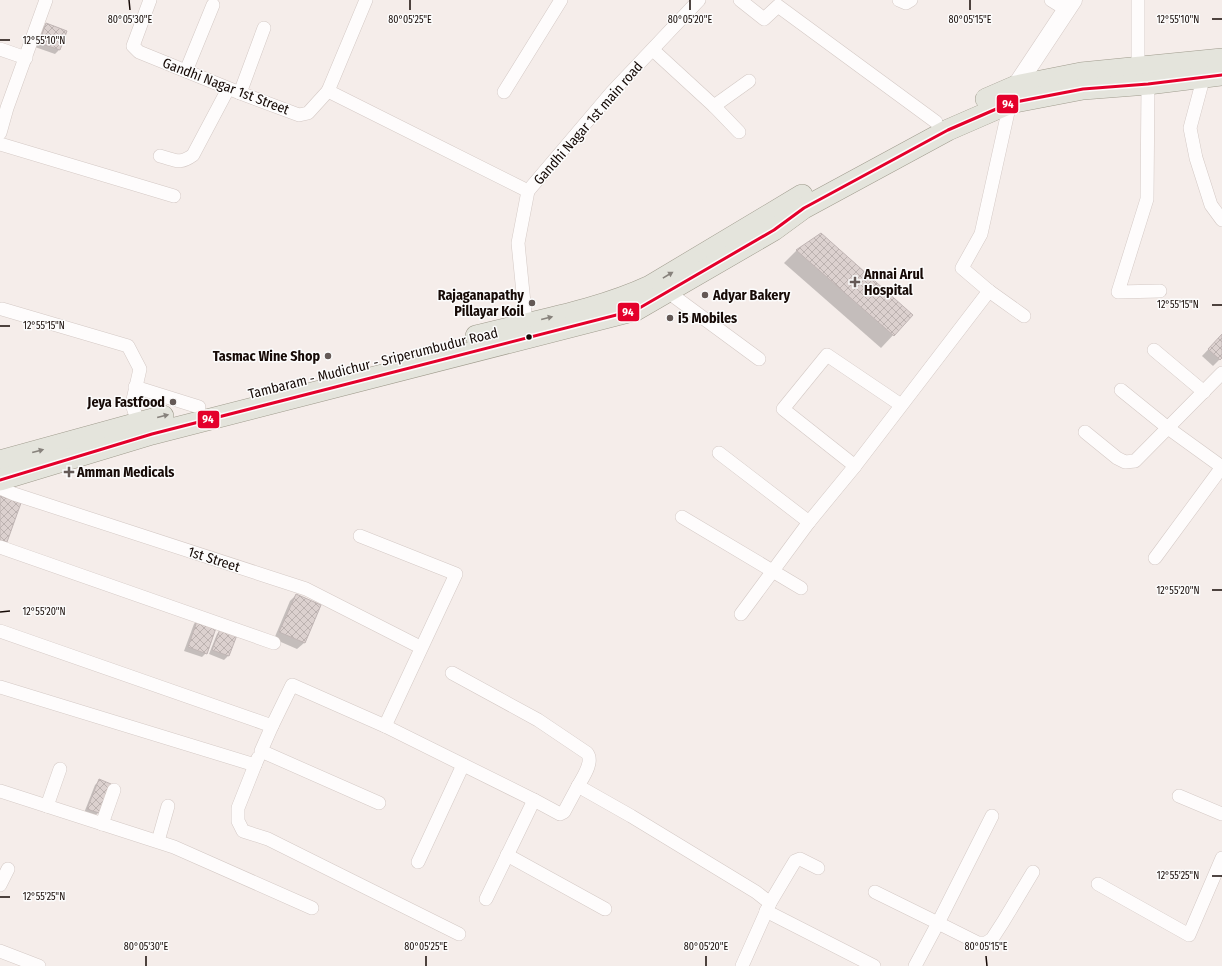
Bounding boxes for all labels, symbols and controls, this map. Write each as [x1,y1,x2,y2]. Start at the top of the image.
text: 80°05'30"E [108,14,153,26]
text: 80°05'25"E [388,14,432,26]
text: 80°05'20"E [668,14,713,26]
text: 80°05'15"E [948,14,992,26]
text: 12°55'10"N [1157,14,1199,26]
text: 12°55'10"N [23,35,65,47]
street label: Gandhi Nagar 1st Street [160,54,292,119]
street label: Gandhi Nagar 1st main road [530,58,647,188]
line badge: 94 [996,94,1019,114]
text: 94 [1002,98,1014,111]
place label: Annai Arul Hospital [863,266,924,299]
one-way arrow [663,271,673,279]
marker: Annai Arul Hospital [849,276,861,288]
place label: Rajaganapathy Pillayar Koil [438,287,524,320]
place label: Adyar Bakery [712,287,791,304]
marker: Adyar Bakery [700,290,710,300]
marker: Rajaganapathy Pillayar Koil [527,298,537,308]
text: 12°55'15"N [1157,299,1199,311]
line badge: 94 [617,302,640,322]
text: 94 [622,306,634,319]
place label: i5 Mobiles [678,310,737,327]
marker: i5 Mobiles [665,313,675,323]
one-way arrow [540,315,553,321]
text: 12°55'15"N [23,320,65,332]
street label: Tambaram - Mudichur - Sriperumbudur Road [247,324,500,403]
unlabelled marker [524,332,534,342]
place label: Tasmac Wine Shop [213,348,320,365]
marker: Tasmac Wine Shop [323,351,333,361]
place label: Jeya Fastfood [86,394,165,411]
marker: Jeya Fastfood [168,397,178,407]
line badge: 94 [197,410,220,429]
one-way arrow [157,413,169,419]
text: 94 [202,413,214,426]
one-way arrow [32,448,44,454]
place label: Amman Medicals [76,464,174,481]
marker: Amman Medicals [64,467,74,477]
street label: 1st Street [186,543,242,576]
text: 12°55'20"N [1156,585,1200,597]
text: 12°55'20"N [22,606,66,618]
text: 12°55'25"N [1157,870,1199,882]
text: 12°55'25"N [23,891,65,903]
text: 80°05'30"E [124,941,169,953]
text: 80°05'25"E [404,941,448,953]
text: 80°05'20"E [684,941,729,953]
text: 80°05'15"E [964,941,1008,953]

